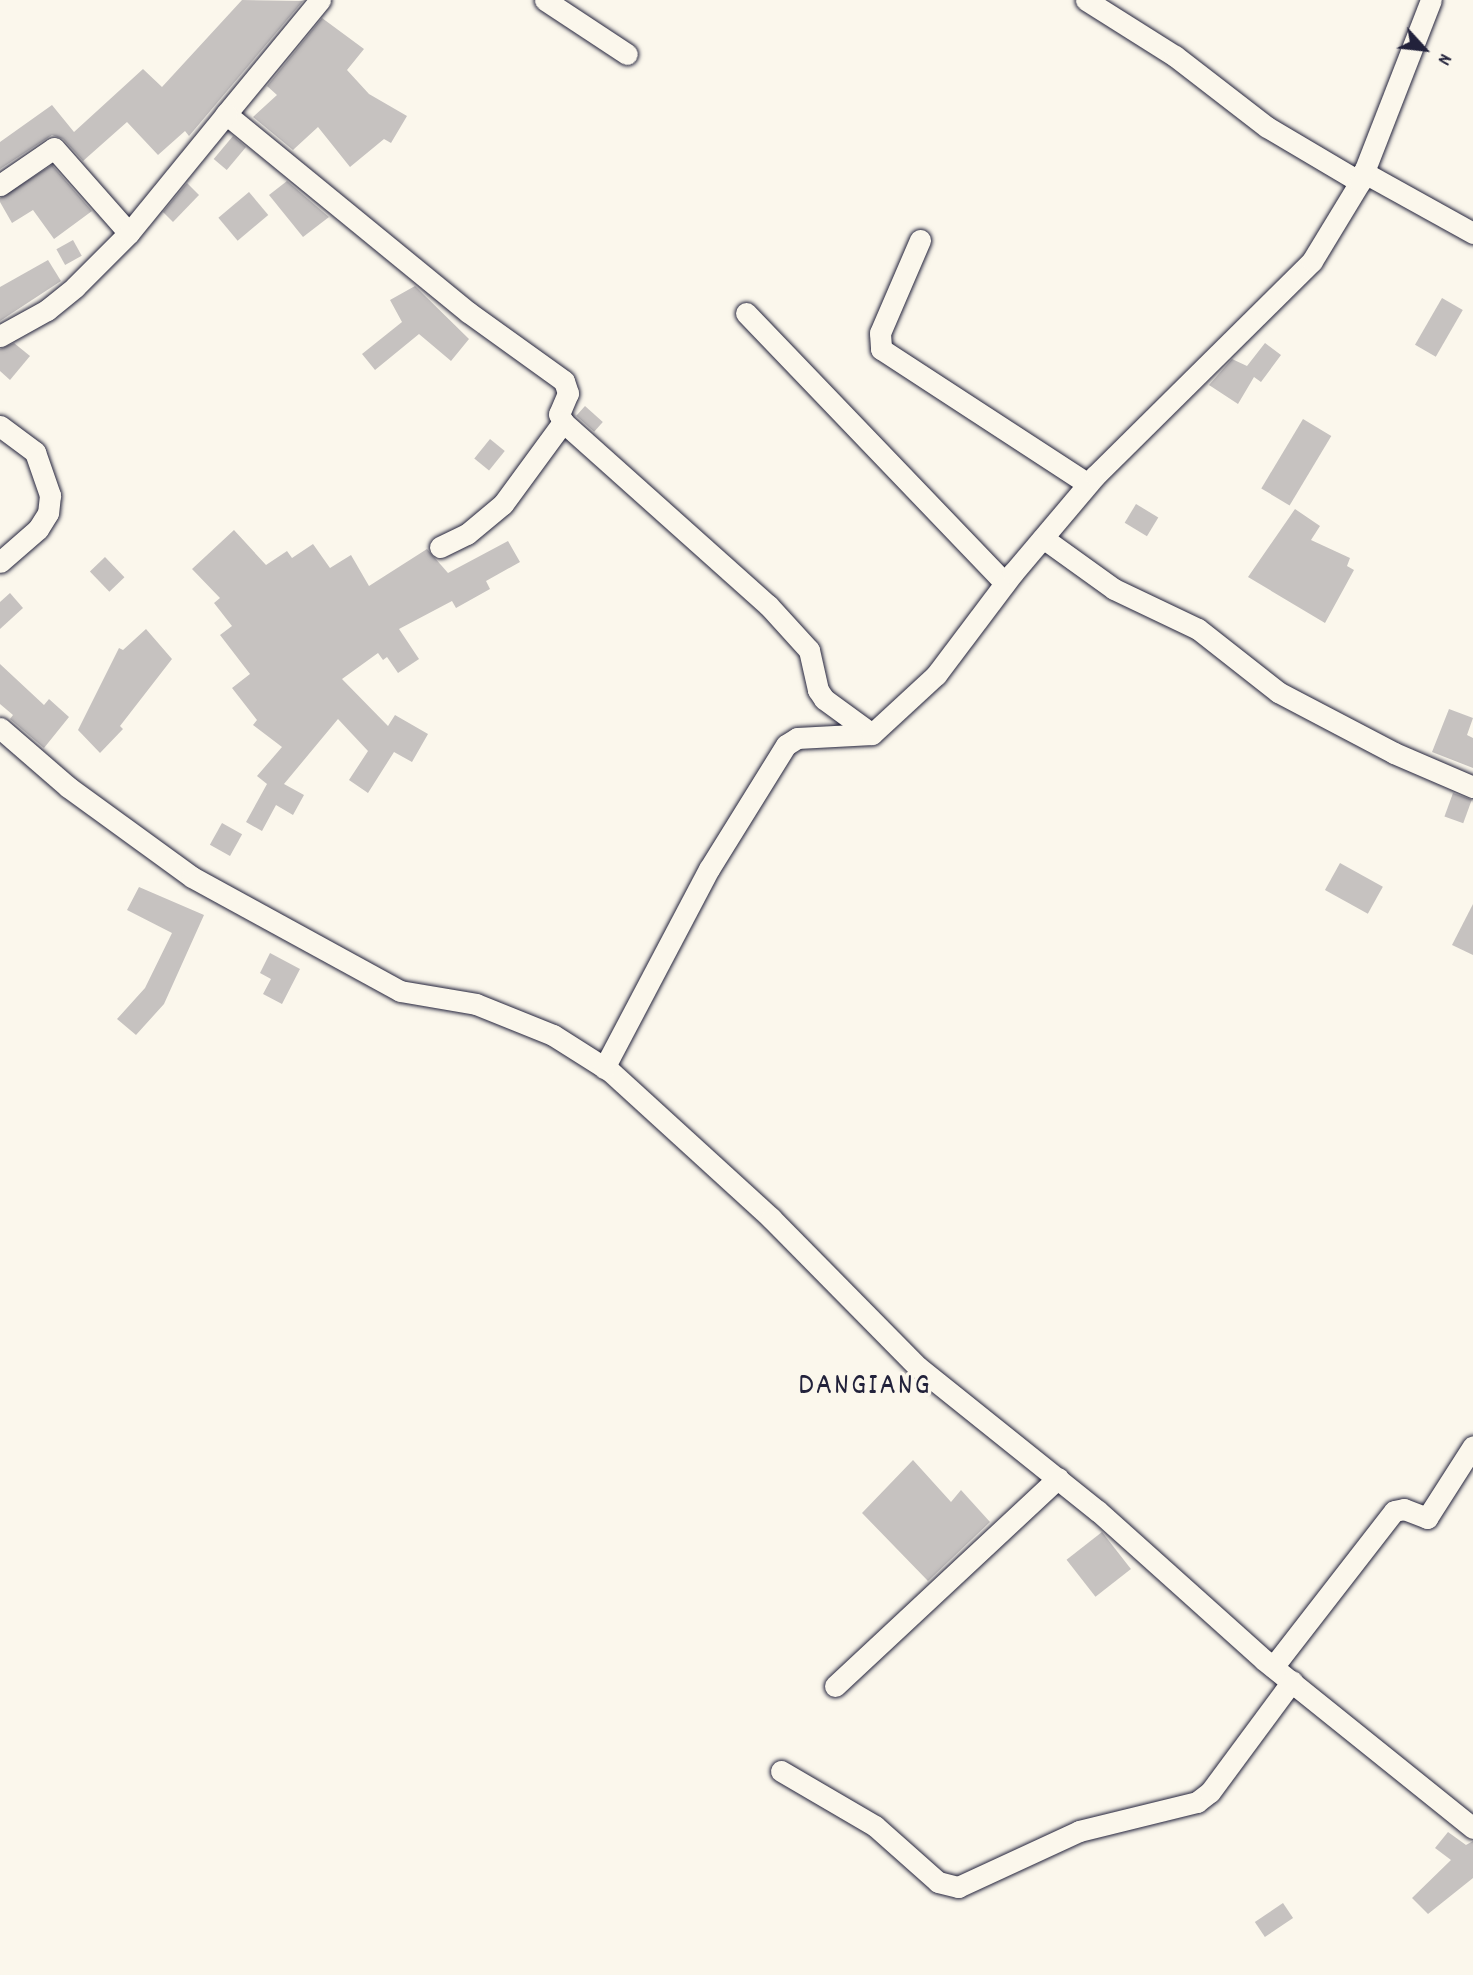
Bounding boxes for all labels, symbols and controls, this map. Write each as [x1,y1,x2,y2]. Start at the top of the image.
north arrow [1389,14,1459,84]
text: N [1429,48,1457,69]
district label: DANGIANG [799,1370,931,1406]

